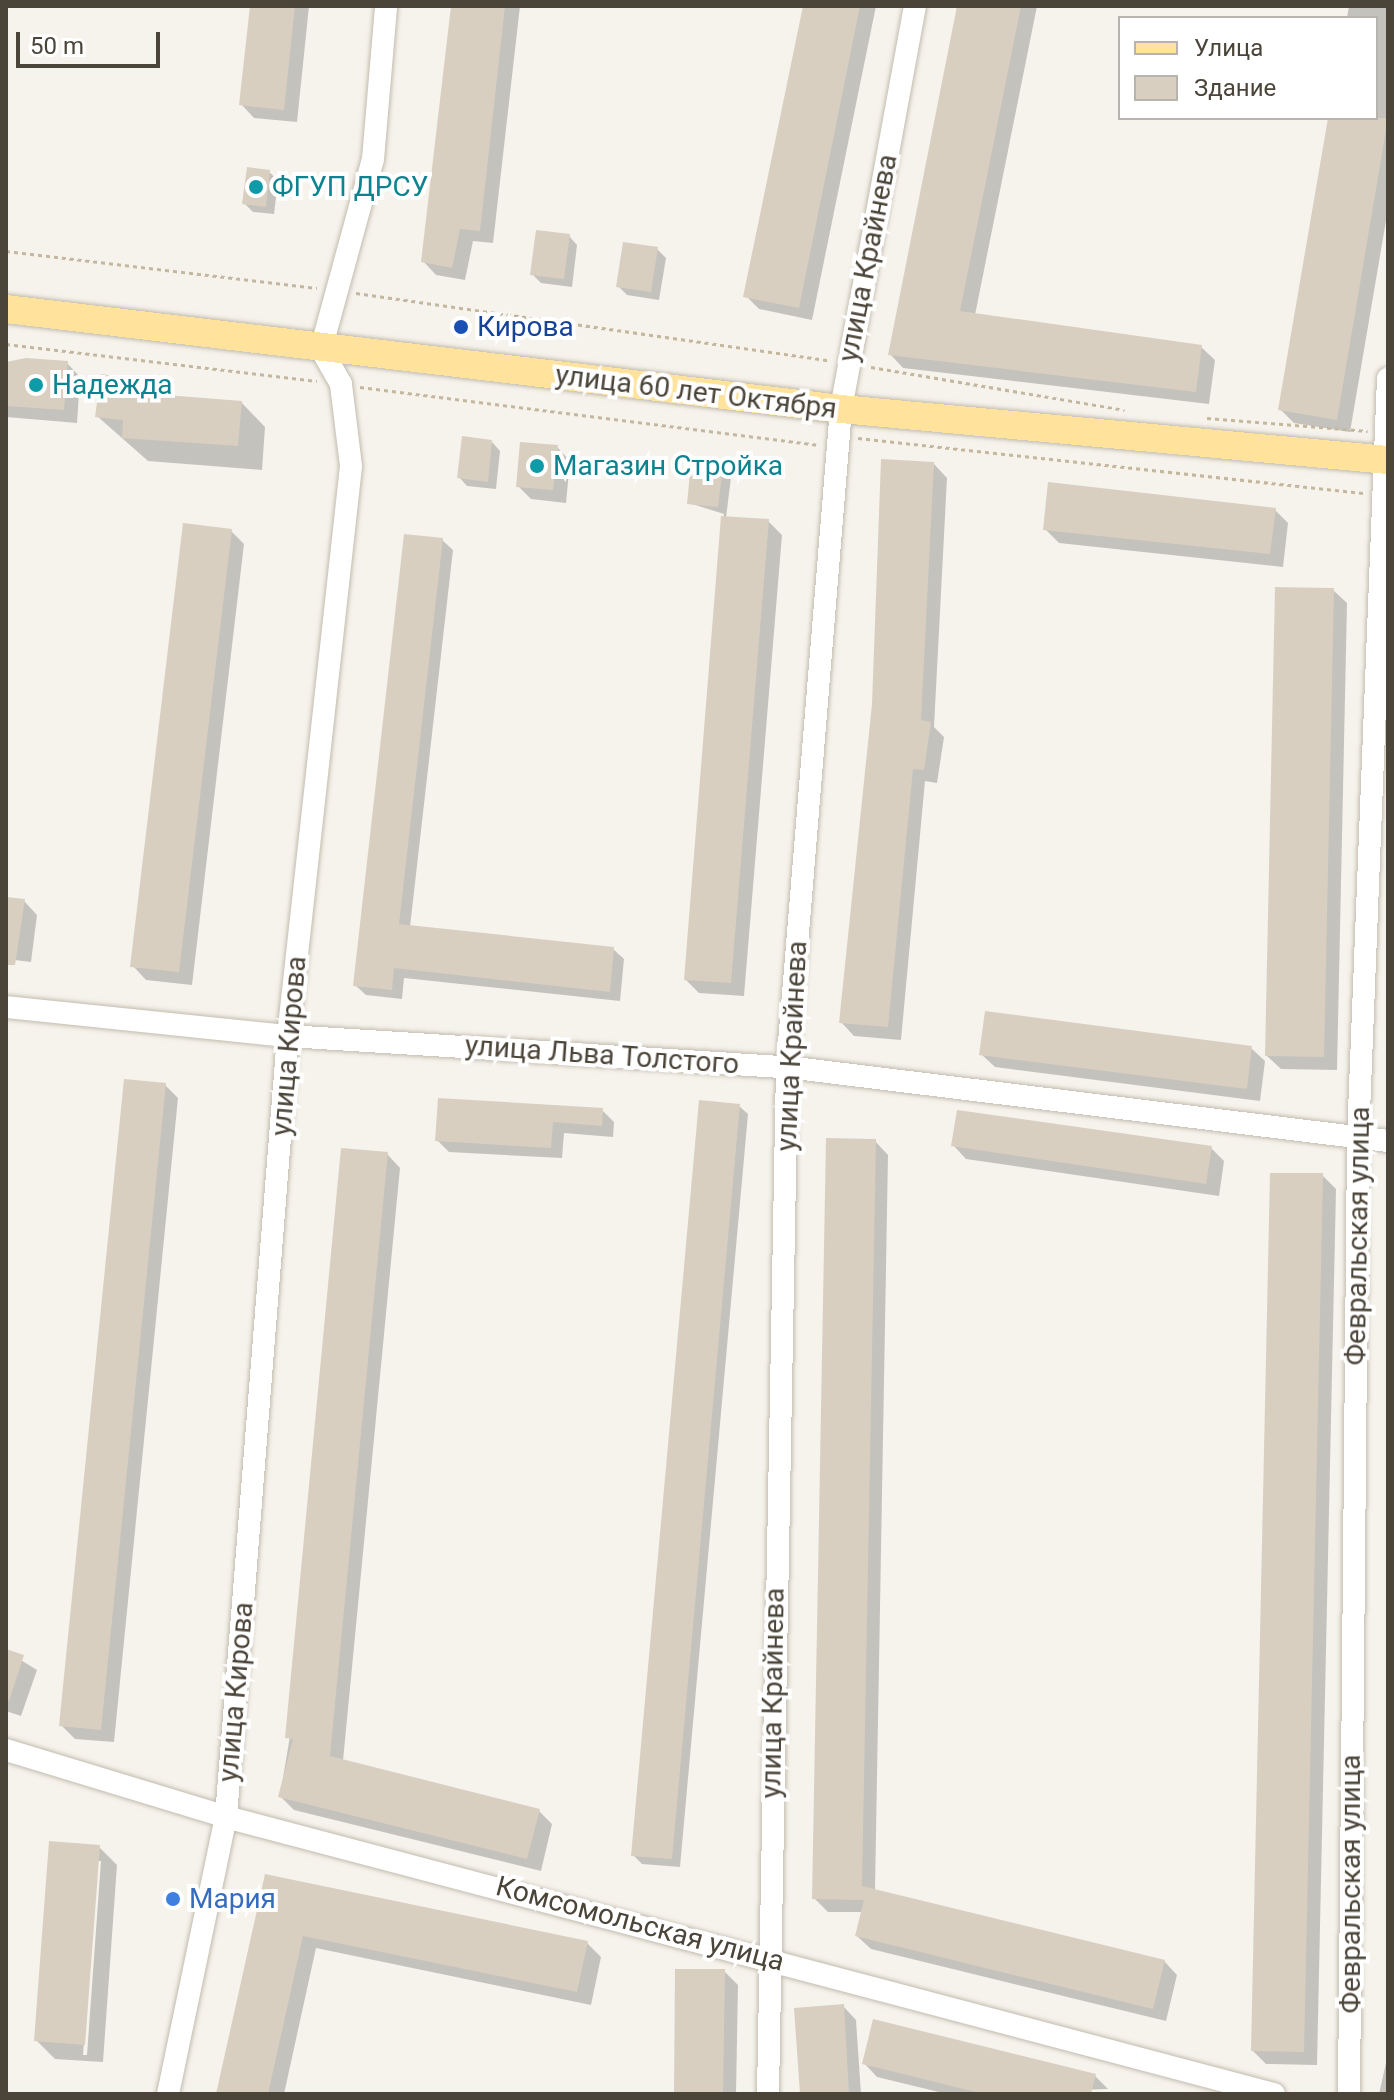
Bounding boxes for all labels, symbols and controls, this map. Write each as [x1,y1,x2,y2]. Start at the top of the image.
scale bar [20,16,164,66]
legend [1118,16,1378,120]
text: 50 m [30,32,84,60]
text: Улица [1194,34,1263,62]
text: Здание [1194,74,1276,102]
street label: улица Крайнева [831,151,905,365]
place label: ФГУП ДРСУ [272,170,428,204]
marker: ФГУП ДРСУ [247,178,265,196]
place label: Кирова [477,310,574,344]
marker: Кирова [452,318,470,336]
street label: улица 60 лет Октября [553,358,839,426]
place label: Надежда [52,368,173,402]
marker: Надежда [27,376,45,394]
place label: Магазин Стройка [553,449,783,483]
marker: Магазин Стройка [528,457,546,475]
street label: улица Крайнева [770,940,814,1152]
street label: улица Кирова [264,955,314,1137]
street label: улица Льва Толстого [464,1029,740,1081]
street label: Февральская улица [1339,1106,1377,1366]
street label: улица Крайнева [754,1587,792,1799]
street label: улица Кирова [211,1601,261,1783]
street label: Февральская улица [1334,1754,1368,2014]
street label: Комсомольская улица [492,1869,788,1979]
place label: Мария [189,1882,276,1916]
marker: Мария [164,1890,182,1908]

